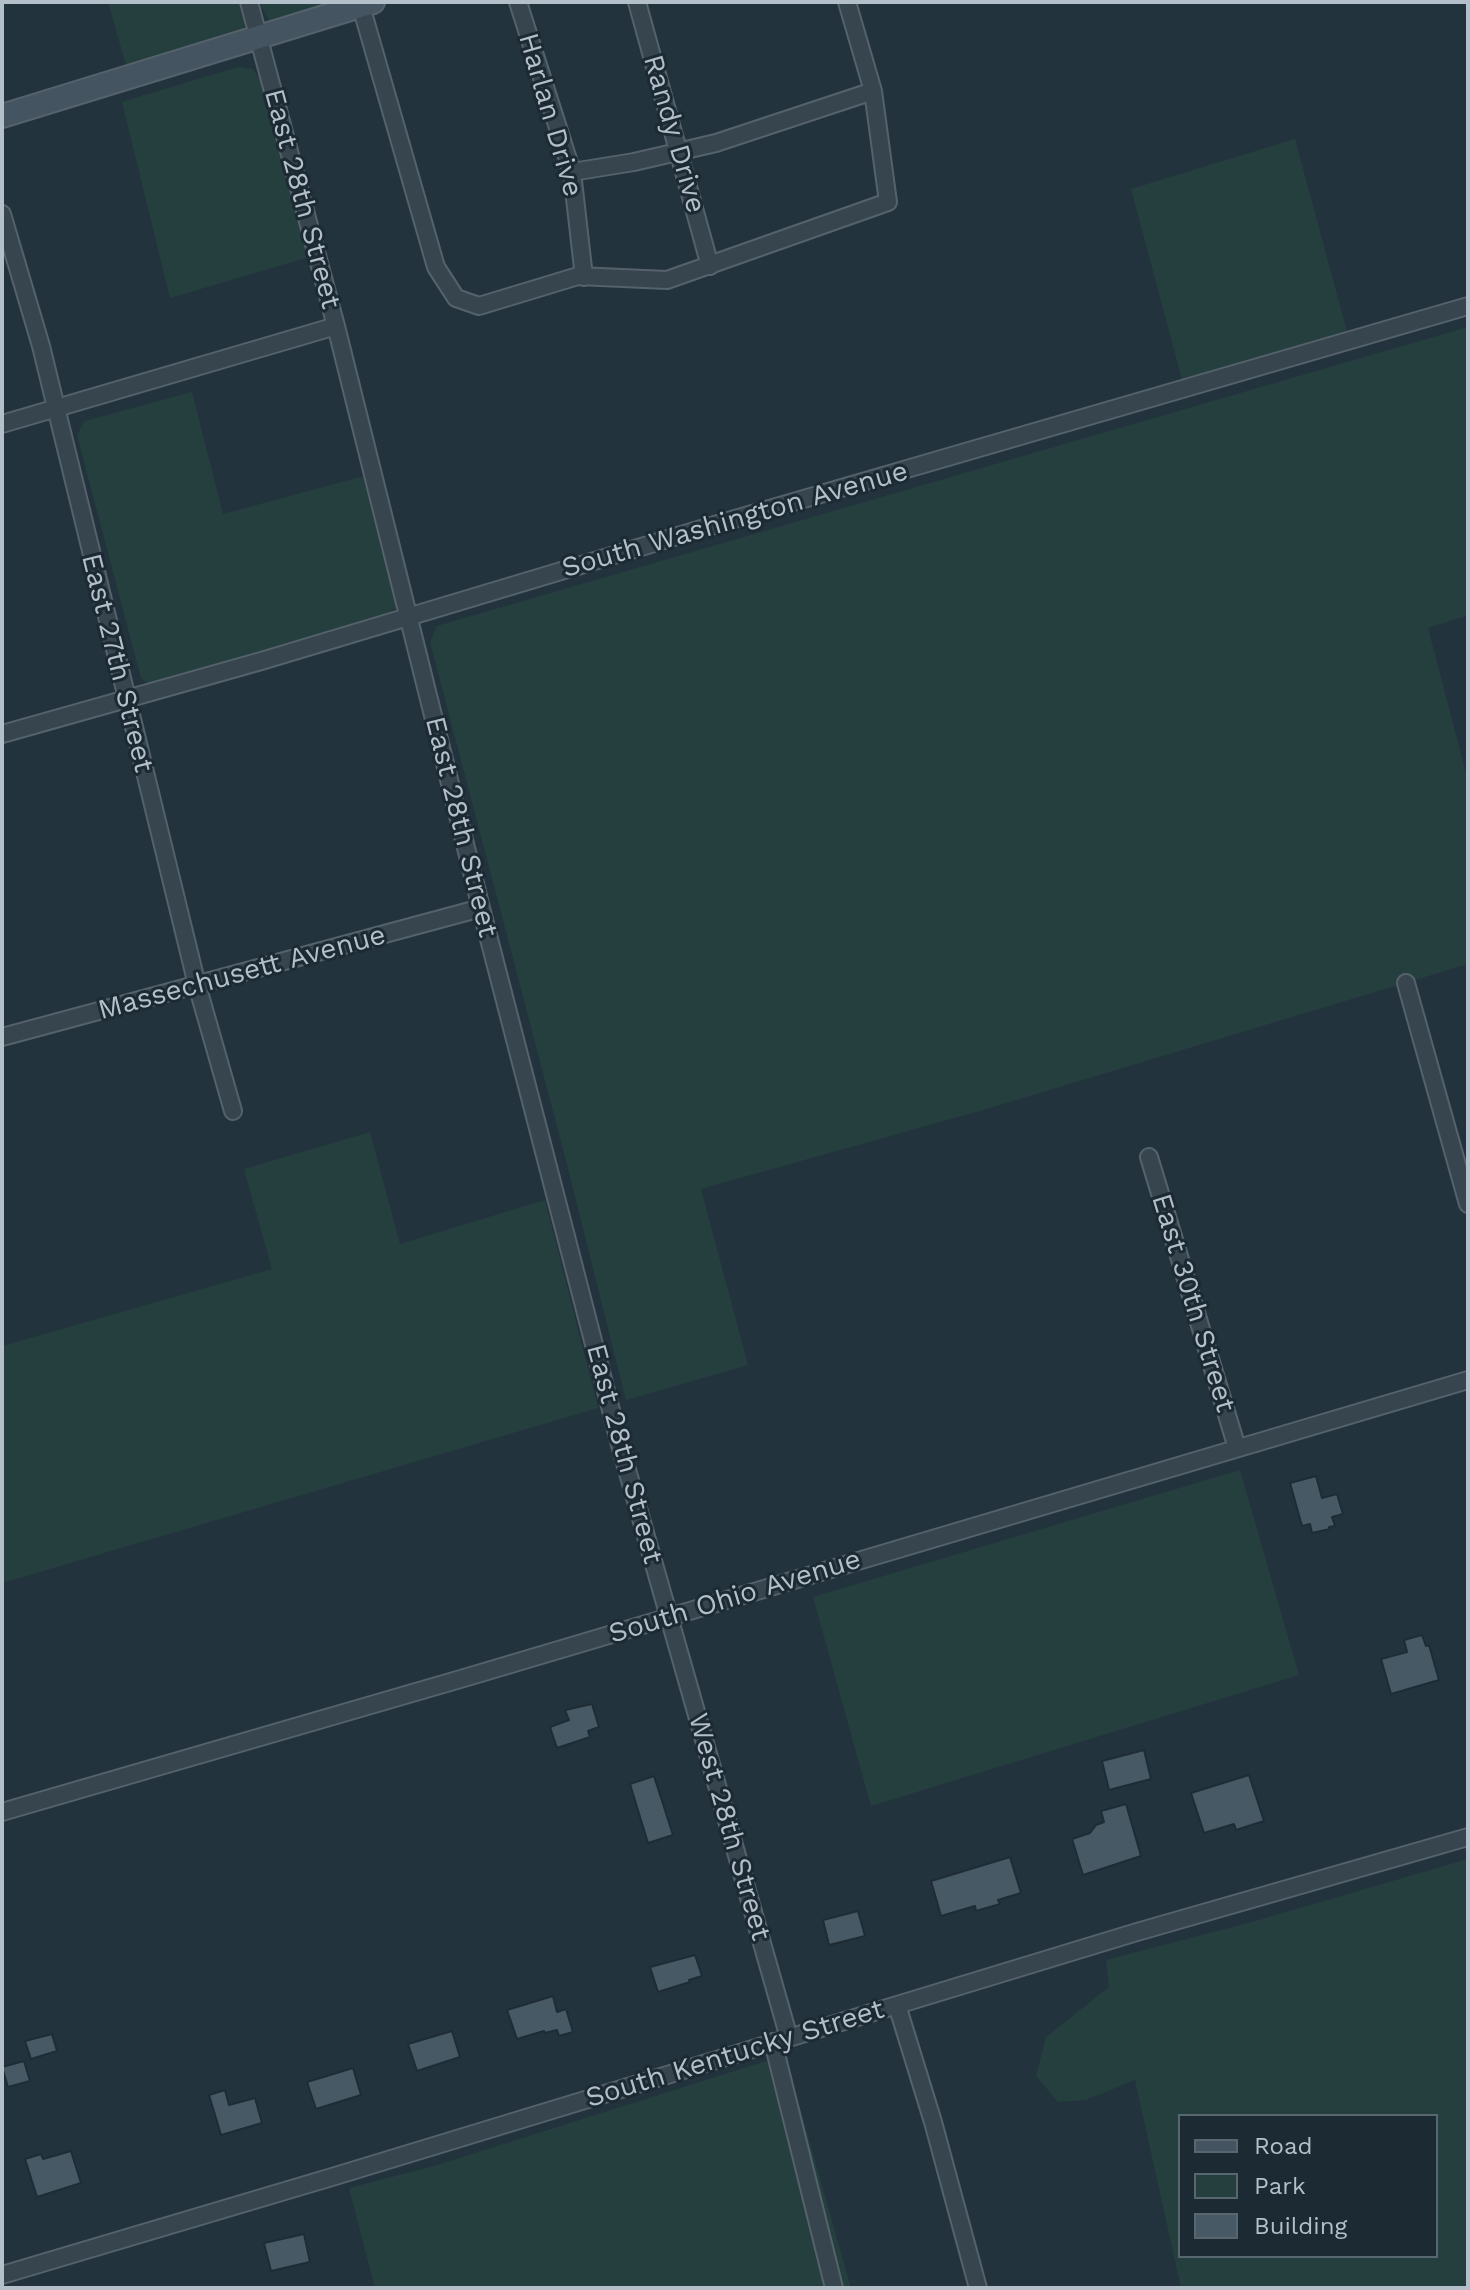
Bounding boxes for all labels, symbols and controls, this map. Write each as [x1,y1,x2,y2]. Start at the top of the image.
street label: Harlan Drive [511,29,589,201]
street label: Randy Drive [635,51,713,217]
street label: East 28th Street [256,85,348,313]
street label: South Washington Avenue [558,454,912,586]
street label: East 27th Street [74,550,160,776]
street label: East 28th Street [417,713,505,941]
street label: Massechusett Avenue [95,918,389,1028]
street label: East 30th Street [1144,1190,1242,1416]
street label: East 28th Street [578,1340,670,1568]
street label: South Ohio Avenue [605,1543,865,1651]
street label: West 28th Street [681,1710,777,1944]
street label: South Kentucky Street [582,1993,888,2115]
legend [1178,2114,1438,2258]
text: Road [1254,2132,1313,2160]
text: Park [1254,2172,1306,2200]
text: Building [1254,2212,1347,2240]

